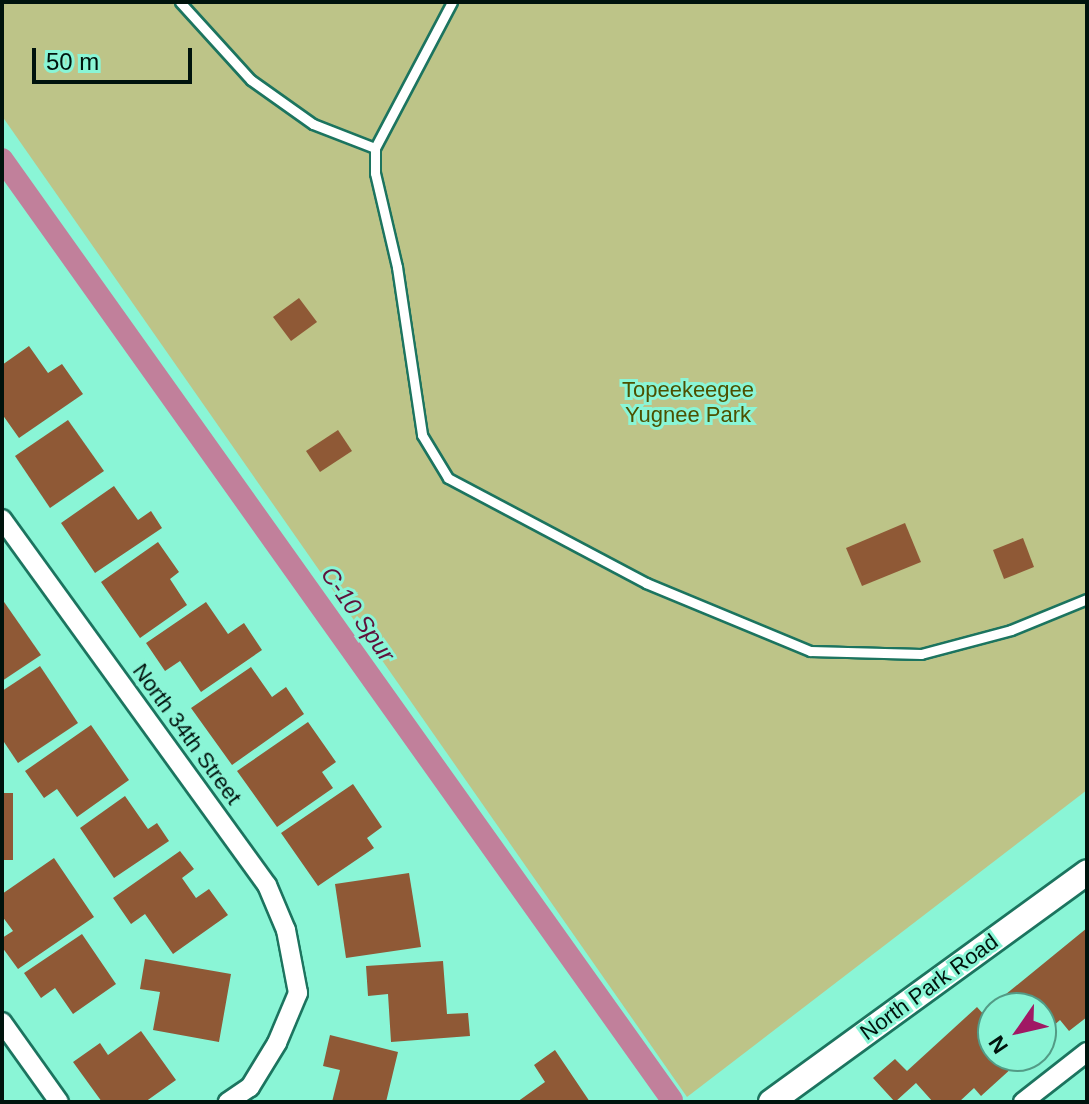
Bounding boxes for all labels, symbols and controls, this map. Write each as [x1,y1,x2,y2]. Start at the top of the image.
scale bar [36,32,196,82]
text: 50 m [46,48,99,75]
park label: Topeekeegee Yugnee Park [622,376,754,428]
water label: C-10 Spur [315,561,401,667]
street label: North 34th Street [127,658,247,810]
street label: North Park Road [855,928,1003,1046]
north arrow [977,992,1057,1072]

